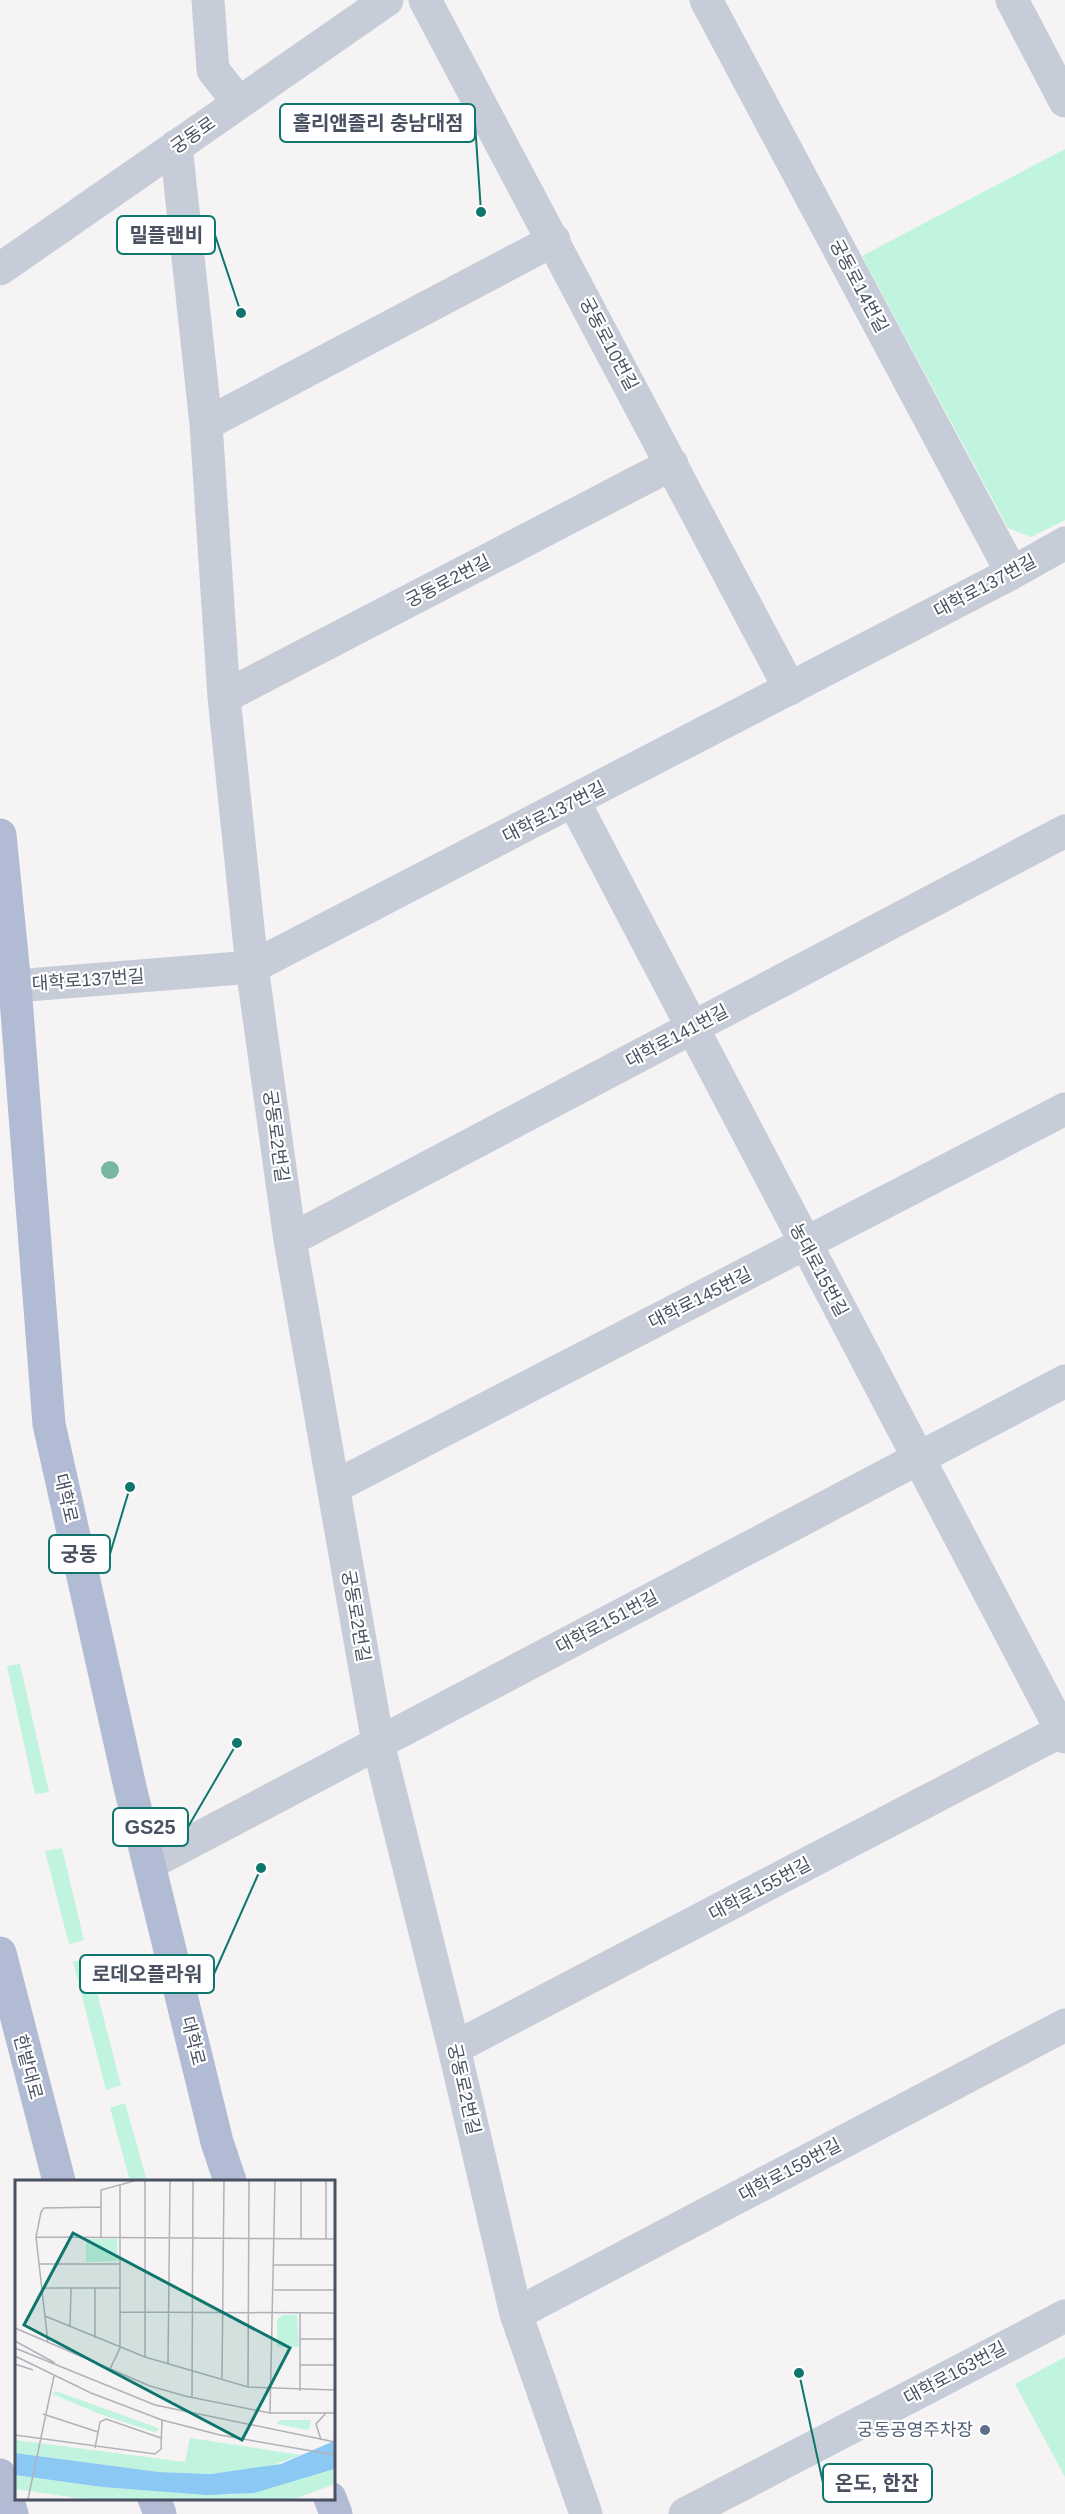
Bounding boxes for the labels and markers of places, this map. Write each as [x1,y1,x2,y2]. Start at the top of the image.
callout: 홀리앤졸리 충남대점 [280,104,475,142]
callout: 밀플랜비 [117,216,215,254]
callout: 궁동 [49,1535,110,1573]
callout: GS25 [113,1808,188,1846]
callout: 로데오플라워 [80,1955,214,1993]
place label: 궁동공영주차장 [857,2420,973,2440]
marker: 궁동공영주차장 [978,2423,992,2437]
callout: 온도, 한잔 [823,2464,932,2502]

